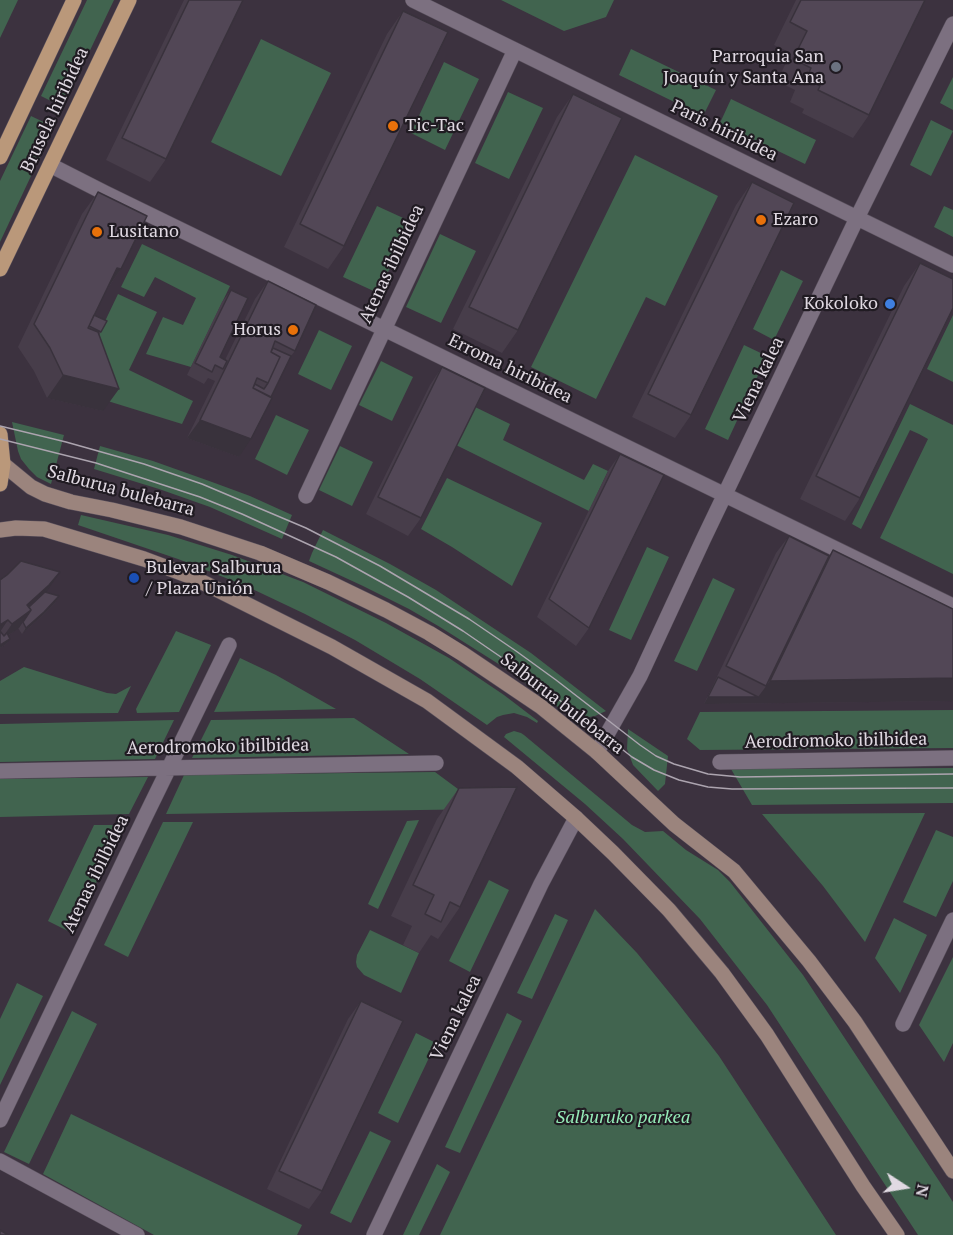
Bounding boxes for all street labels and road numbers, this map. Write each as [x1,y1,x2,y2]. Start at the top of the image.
street label: Brusela hiribidea [17,44,93,176]
street label: Paris hiribidea [667,96,781,166]
street label: Atenas ibilbidea [355,201,429,327]
street label: Erroma hiribidea [445,330,575,408]
street label: Viena kalea [729,334,789,426]
street label: Salburua bulebarra [45,461,197,521]
street label: Salburua bulebarra [496,649,628,759]
street label: Aerodromoko ibilbidea [744,729,928,753]
street label: Aerodromoko ibilbidea [126,735,310,759]
street label: Atenas ibilbidea [58,812,134,936]
street label: Viena kalea [426,972,486,1064]

